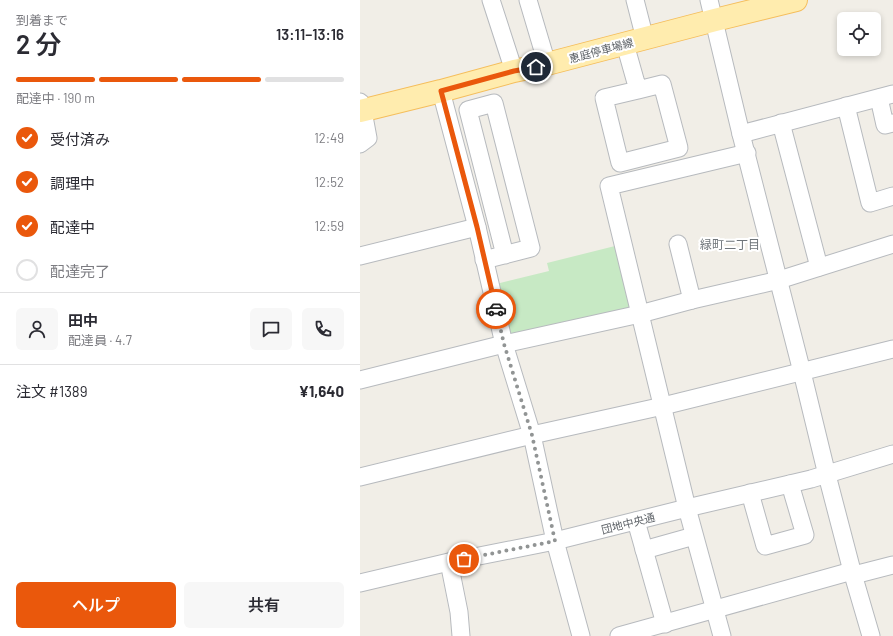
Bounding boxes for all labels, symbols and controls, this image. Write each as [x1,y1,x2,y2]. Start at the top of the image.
text: 到着まで [16,12,68,28]
map controls [837,12,881,56]
button: locate [837,12,881,56]
text: 13:11–13:16 [276,25,344,43]
text: 2 分 [16,28,62,59]
street label: 恵庭停車場線 [567,35,635,65]
pin [519,50,553,84]
icon: home [525,56,547,78]
text: 配達中 · 190 m [16,90,95,106]
icon: check [16,127,38,149]
text: 受付済み [50,130,110,148]
text: 12:49 [314,130,344,146]
icon: check [16,171,38,193]
text: 調理中 [50,174,95,192]
text: 12:52 [314,174,344,190]
icon: check [16,215,38,237]
text: 配達中 [50,218,95,236]
text: 12:59 [315,218,344,234]
district label: 緑町二丁目 [700,237,760,251]
text: 配達完了 [50,262,110,280]
courier [476,289,516,329]
icon: car [485,298,507,320]
button: person [16,308,58,350]
button: chat [250,308,292,350]
button: phone [302,308,344,350]
text: 田中 [68,311,98,329]
text: 配達員 · 4.7 [68,332,132,348]
text: 注文 #1389 [16,382,88,400]
text: ¥1,640 [299,382,344,400]
street label: 団地中央通 [600,510,656,536]
pin [447,542,481,576]
icon: bag [453,548,475,570]
button: ヘルプ [16,582,176,628]
button: 共有 [184,582,344,628]

